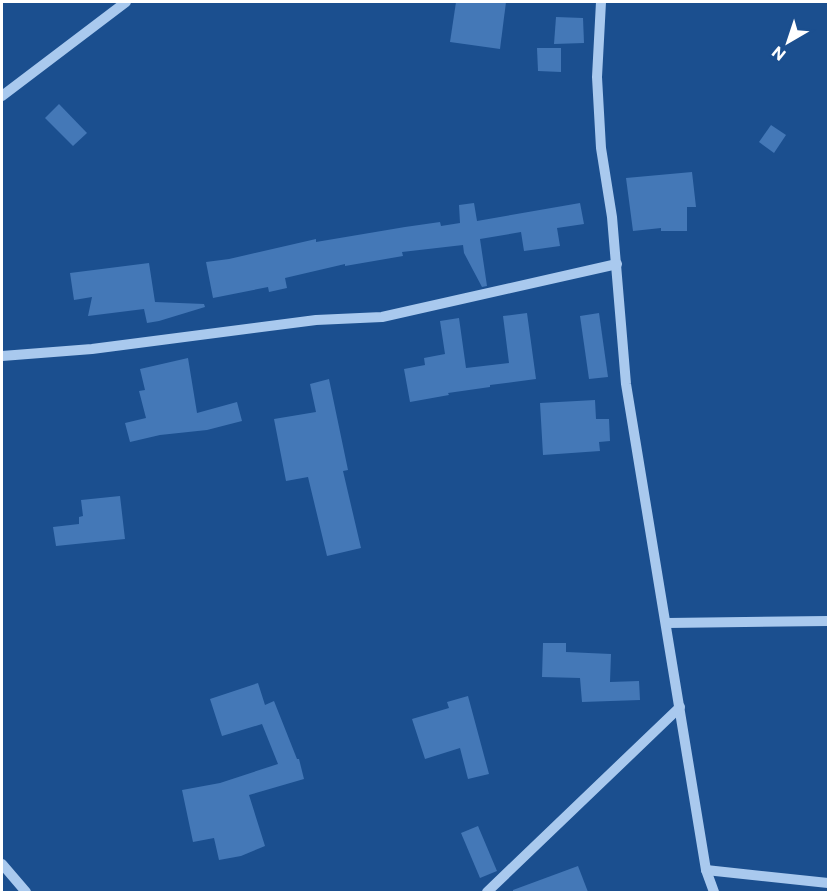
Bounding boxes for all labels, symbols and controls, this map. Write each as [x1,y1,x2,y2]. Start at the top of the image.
north arrow [758,12,818,72]
text: N [768,43,789,65]

